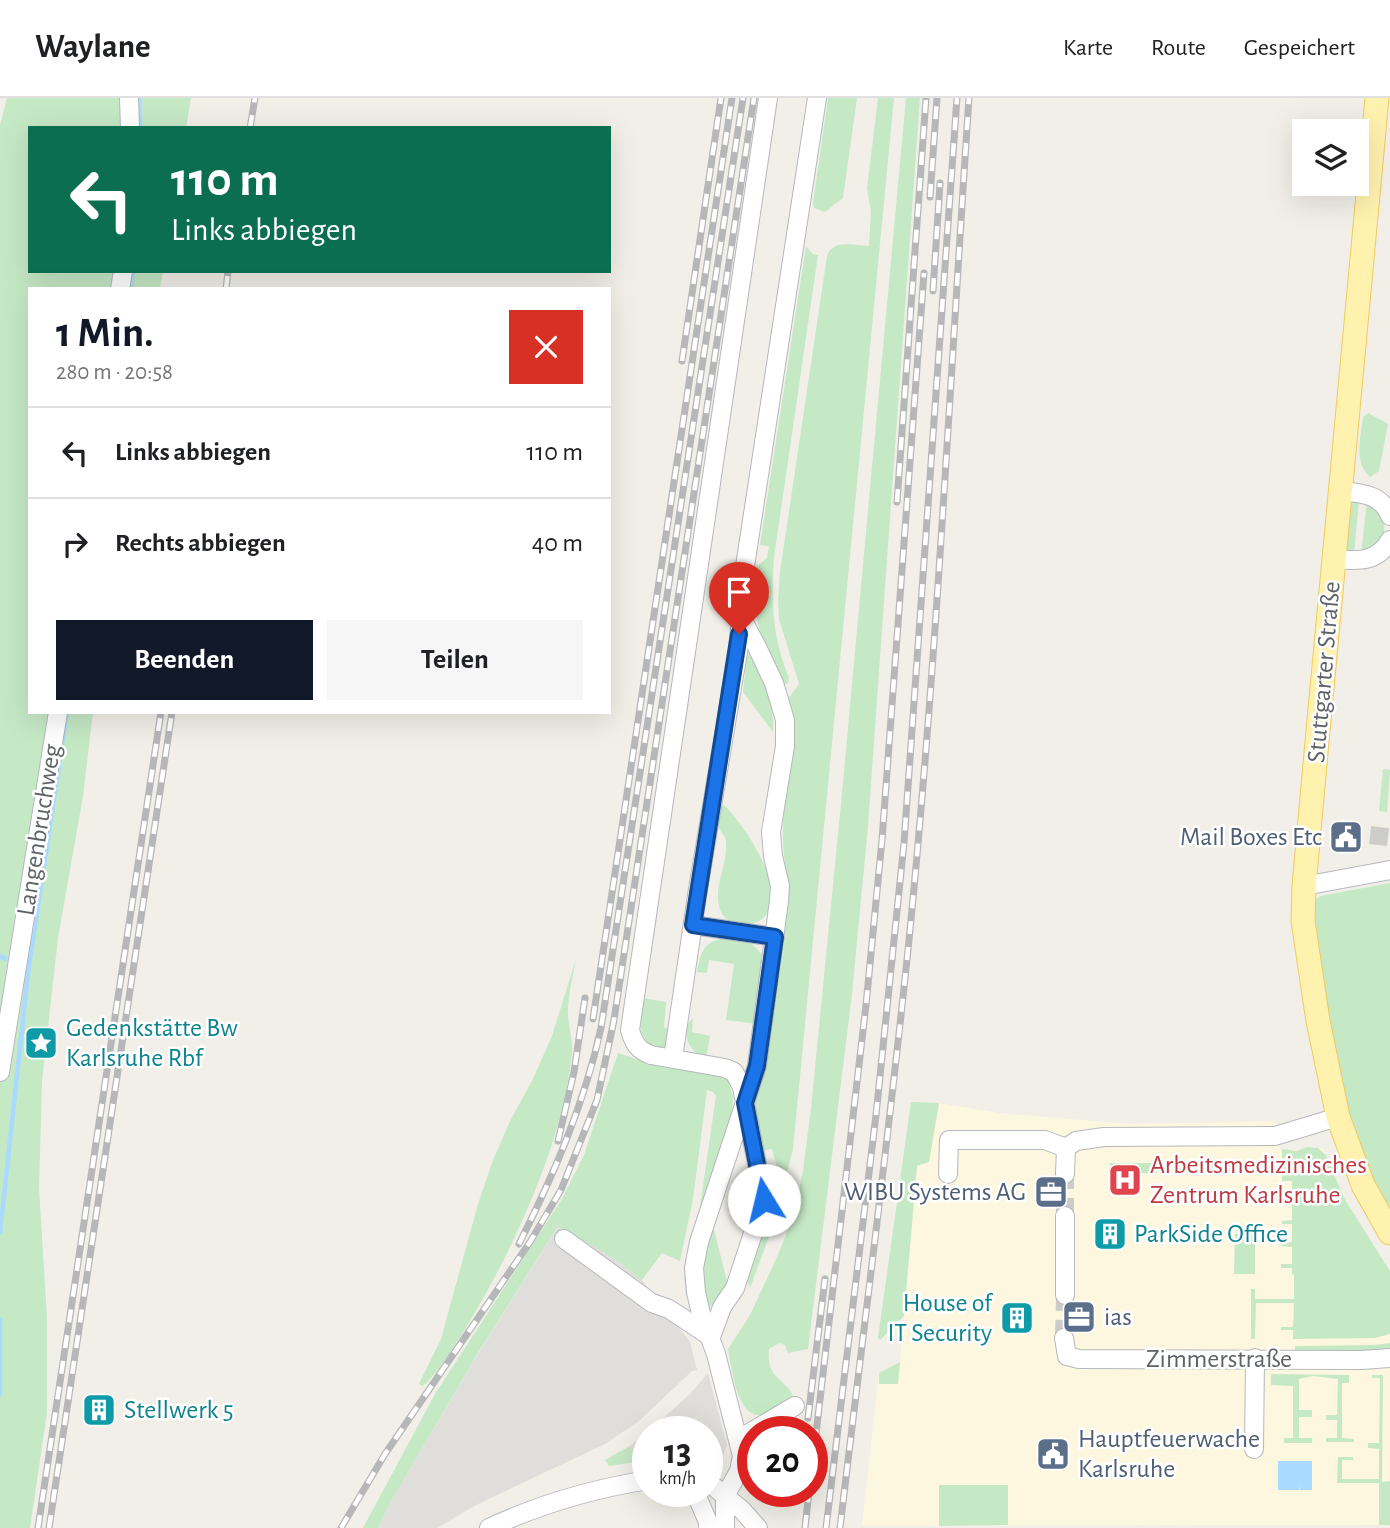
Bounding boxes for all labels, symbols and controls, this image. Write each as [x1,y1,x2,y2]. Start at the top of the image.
text: Waylane [35,31,151,64]
text: Karte [1063,36,1113,60]
text: Route [1151,36,1206,60]
text: Gespeichert [1244,36,1355,60]
map controls [1292,119,1369,196]
button: layers [1292,119,1369,196]
icon: left [56,154,147,245]
text: 110 m [171,156,279,205]
text: Links abbiegen [171,214,357,246]
button: close [509,310,583,384]
text: 1 Min. [56,312,154,354]
text: 280 m · 20:58 [56,361,173,384]
icon: left [56,434,94,472]
text: Links abbiegen [115,439,271,465]
text: 110 m [526,439,583,465]
icon: right [56,525,94,563]
text: Rechts abbiegen [115,530,286,556]
text: 40 m [532,530,583,556]
pin [709,562,769,634]
icon: arrive [720,573,758,611]
street label: Stuttgarter Straße [1303,580,1345,764]
button: Beenden [56,620,313,700]
button: Teilen [327,620,583,700]
street label: Langenbruchweg [13,742,65,918]
public building icon: Mail Boxes Etc [1327,818,1365,856]
place label: Mail Boxes Etc [1180,824,1322,850]
place label: Gedenkstätte Bw Karlsruhe Rbf [66,1015,238,1071]
place icon: Gedenkstätte Bw Karlsruhe Rbf [22,1024,60,1062]
place label: Arbeitsmedizinisches Zentrum Karlsruhe [1150,1152,1367,1208]
hospital icon: Arbeitsmedizinisches Zentrum Karlsruhe [1106,1161,1144,1199]
position arrow [727,1163,801,1237]
office icon: WIBU Systems AG [1032,1173,1070,1211]
place label: WIBU Systems AG [844,1179,1026,1205]
building icon: ParkSide Office [1091,1215,1129,1253]
place label: ParkSide Office [1134,1221,1288,1247]
place label: House of IT Security [888,1290,994,1346]
office icon: ias [1060,1298,1098,1336]
building icon: House of IT Security [998,1299,1036,1337]
place label: ias [1104,1304,1132,1330]
street label: Zimmerstraße [1146,1346,1292,1372]
building icon: Stellwerk 5 [80,1391,118,1429]
place label: Stellwerk 5 [124,1397,234,1423]
speed limit sign: 20 [737,1416,828,1507]
place label: Hauptfeuerwache Karlsruhe [1078,1426,1260,1482]
text: 13 [664,1435,691,1470]
public building icon: Hauptfeuerwache Karlsruhe [1034,1435,1072,1473]
text: km/h [659,1470,696,1488]

